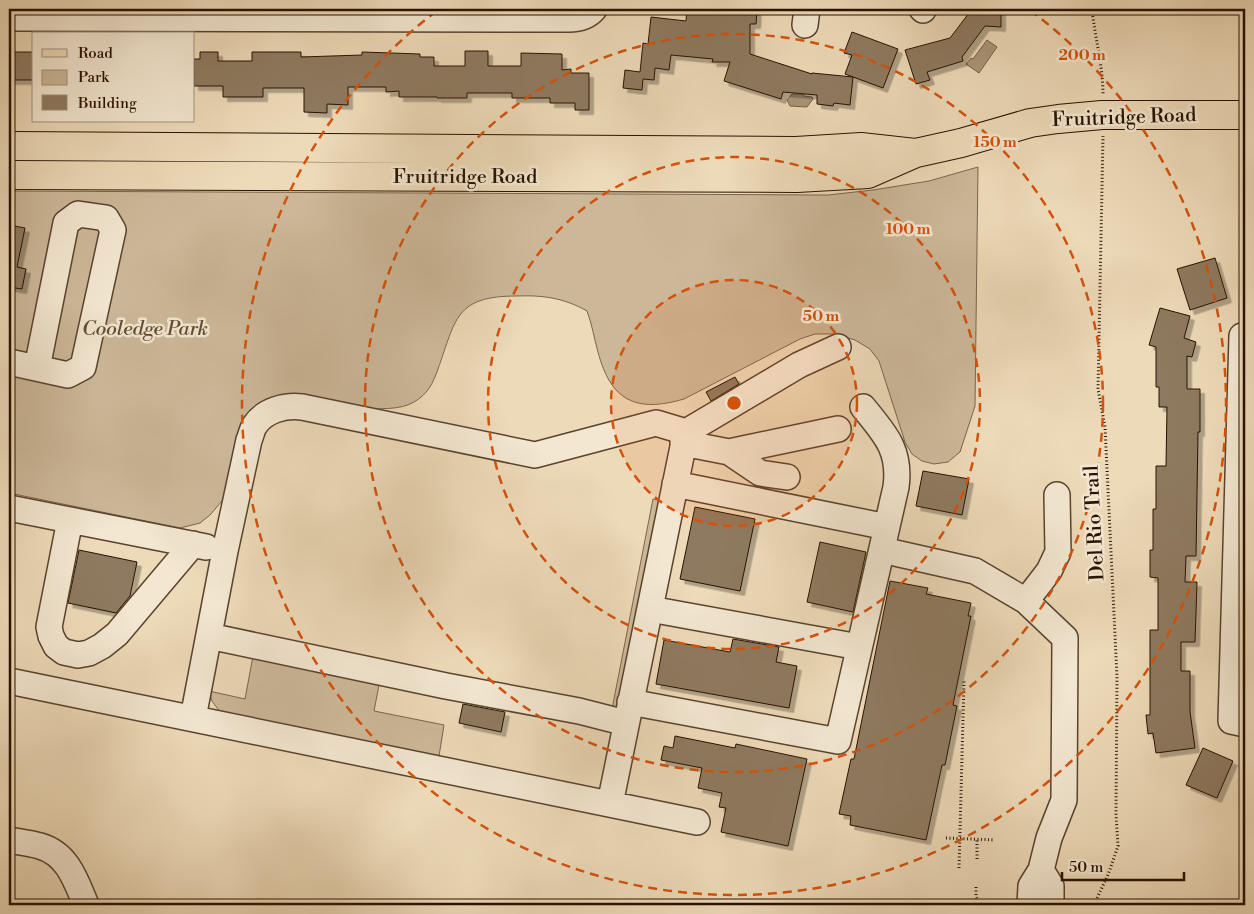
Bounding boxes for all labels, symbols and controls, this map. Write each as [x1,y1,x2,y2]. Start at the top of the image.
legend [32,32,195,122]
text: Road [78,44,113,63]
text: 200 m [1058,46,1106,65]
text: Park [78,68,110,87]
text: Building [77,94,137,113]
street label: Fruitridge Road [1051,103,1197,133]
text: 150 m [973,133,1017,152]
street label: Fruitridge Road [393,165,538,190]
text: 100 m [886,220,931,239]
text: 50 m [803,307,839,326]
park label: Cooledge Park [82,317,208,342]
centre of rings [725,394,743,412]
street label: Del Rio Trail [1079,464,1111,582]
scale bar [1062,849,1184,881]
text: 50 m [1069,858,1103,877]

